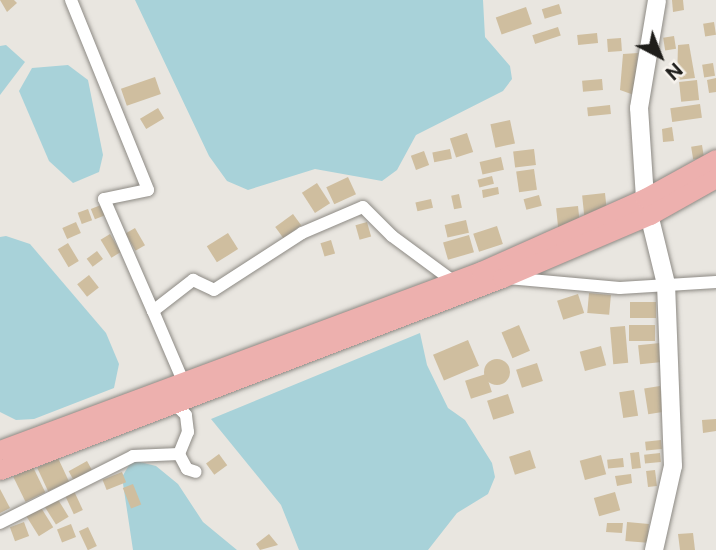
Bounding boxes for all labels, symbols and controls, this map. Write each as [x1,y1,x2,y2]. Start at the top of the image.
north arrow [625,21,695,91]
text: N [661,58,687,85]

